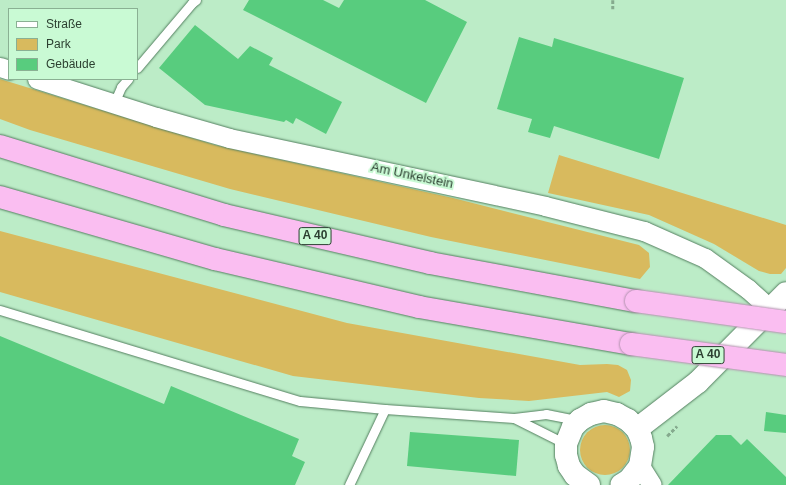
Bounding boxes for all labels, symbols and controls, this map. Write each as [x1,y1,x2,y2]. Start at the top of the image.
legend [8,8,138,80]
text: Straße [46,17,82,31]
text: Park [46,37,71,51]
text: Gebäude [46,57,95,71]
street label: Am Unkelstein [369,160,455,192]
road number: A 40 [298,226,332,246]
road number: A 40 [691,345,725,365]

